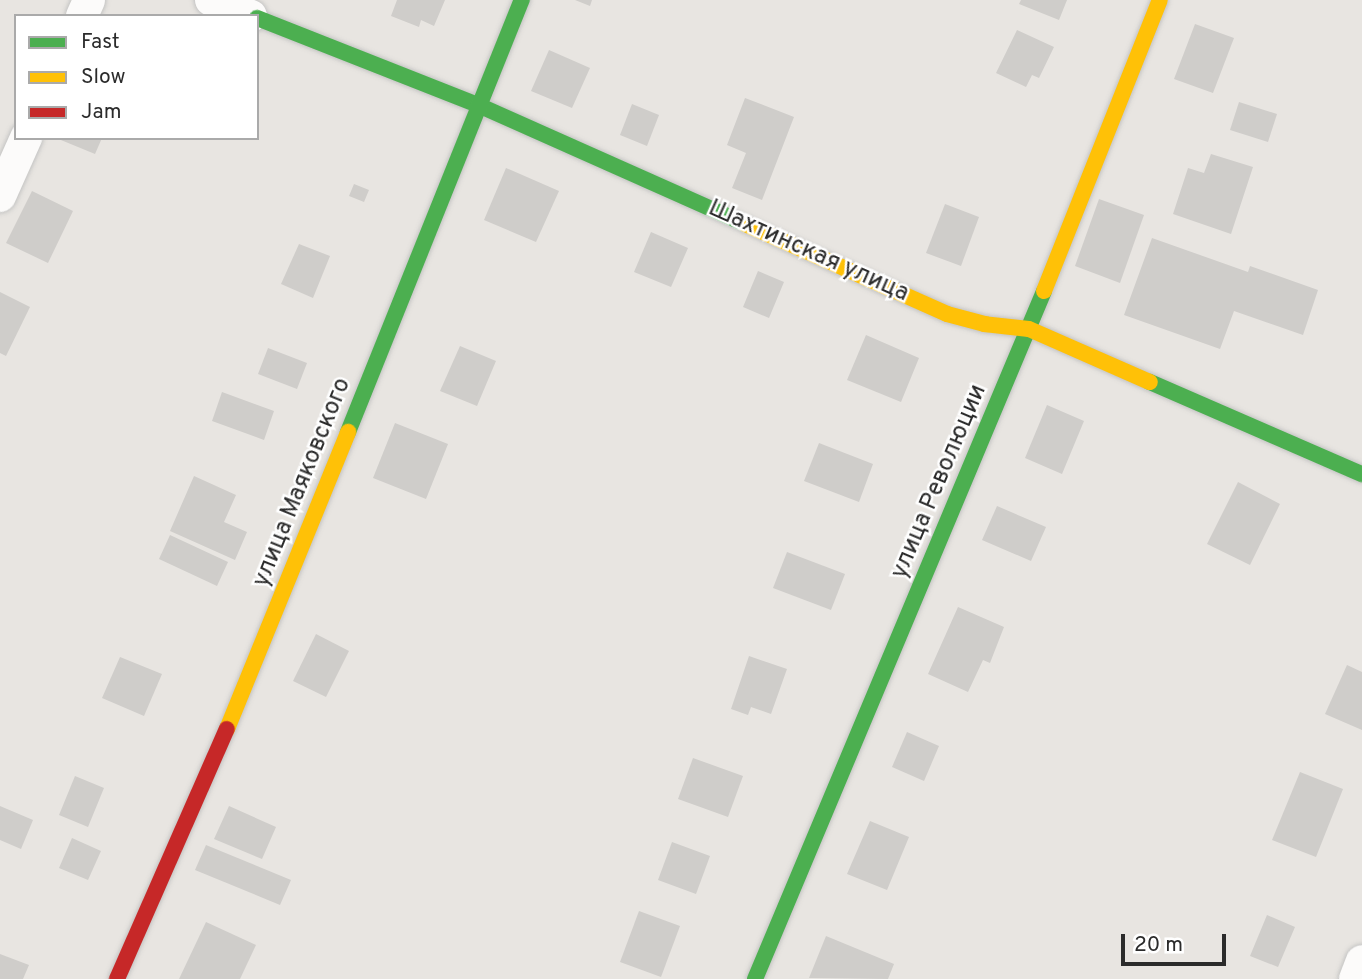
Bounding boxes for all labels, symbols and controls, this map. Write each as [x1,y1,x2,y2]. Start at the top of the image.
legend [14,14,259,140]
text: Fast [81,29,120,56]
text: Slow [81,64,126,91]
text: Jam [81,99,122,126]
street label: Шахтинская улица [703,195,913,309]
street label: улица Маяковского [248,374,358,592]
street label: улица Революции [886,381,994,583]
scale bar [1124,920,1229,964]
text: 20 m [1134,932,1183,959]

